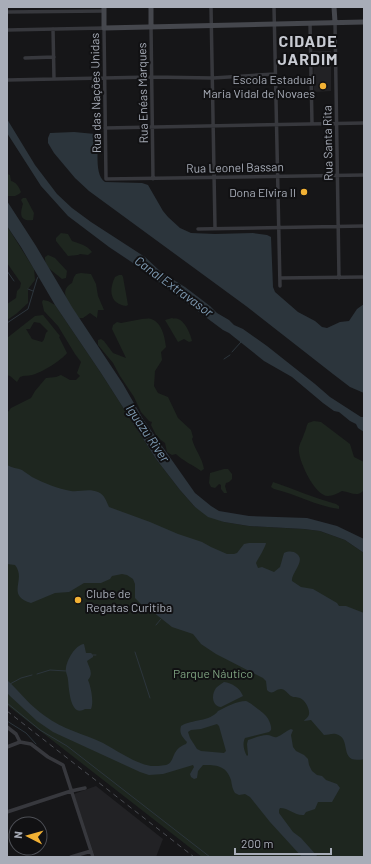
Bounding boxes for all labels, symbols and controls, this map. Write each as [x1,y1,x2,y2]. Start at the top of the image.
district label: CIDADE JARDIM [277,31,339,68]
street label: Rua das Nações Unidas [87,33,103,153]
street label: Rua Enéas Marques [134,42,150,143]
place label: Escola Estadual Maria Vidal de Novaes [203,72,315,100]
marker: Escola Estadual Maria Vidal de Novaes [318,81,328,91]
street label: Rua Santa Rita [319,105,335,181]
street label: Rua Leonel Bassan [186,159,284,175]
place label: Dona Elvira II [229,185,296,199]
marker: Dona Elvira II [299,187,309,197]
water label: Canal Extravasor [132,252,217,320]
water label: Iguazu River [123,401,173,465]
place label: Clube de Regatas Curitiba [86,586,172,614]
marker: Clube de Regatas Curitiba [73,595,83,605]
park label: Parque Náutico [173,666,253,680]
north arrow [8,816,48,856]
scale bar [235,830,331,856]
text: N [11,831,24,839]
text: 200 m [241,836,273,850]

